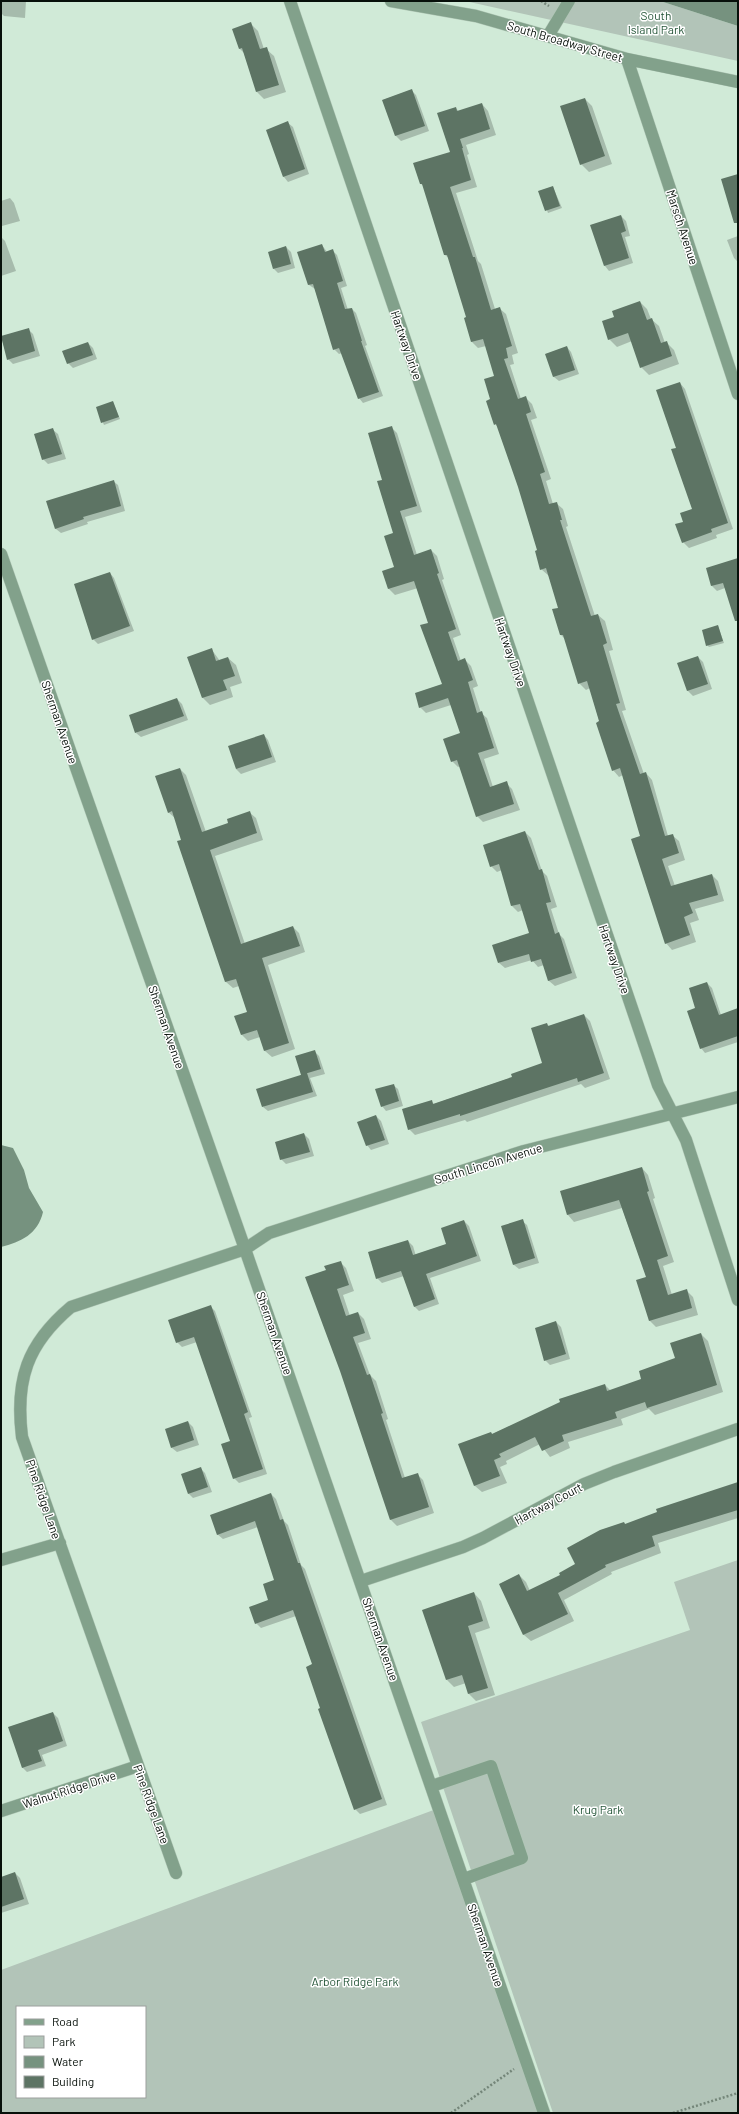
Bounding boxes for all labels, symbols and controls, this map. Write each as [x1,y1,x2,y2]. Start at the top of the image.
park label: South Island Park [628,8,684,36]
street label: South Broadway Street [506,18,624,64]
street label: Marsch Avenue [664,188,702,266]
street label: Hartway Drive [389,309,425,381]
street label: Hartway Drive [493,616,529,688]
street label: Sherman Avenue [39,678,81,766]
street label: Hartway Drive [597,923,633,995]
street label: Sherman Avenue [146,983,188,1071]
street label: South Lincoln Avenue [432,1140,544,1186]
street label: Sherman Avenue [254,1289,296,1377]
street label: Pine Ridge Lane [24,1457,64,1541]
street label: Hartway Court [512,1479,584,1527]
street label: Sherman Avenue [360,1595,402,1683]
street label: Pine Ridge Lane [131,1762,173,1846]
street label: Walnut Ridge Drive [21,1767,117,1811]
park label: Krug Park [573,1802,623,1816]
street label: Sherman Avenue [465,1901,507,1989]
park label: Arbor Ridge Park [311,1974,399,1988]
legend [16,2006,146,2098]
text: Road [52,2014,79,2028]
text: Park [52,2034,76,2048]
text: Water [52,2054,84,2068]
text: Building [52,2074,94,2088]

